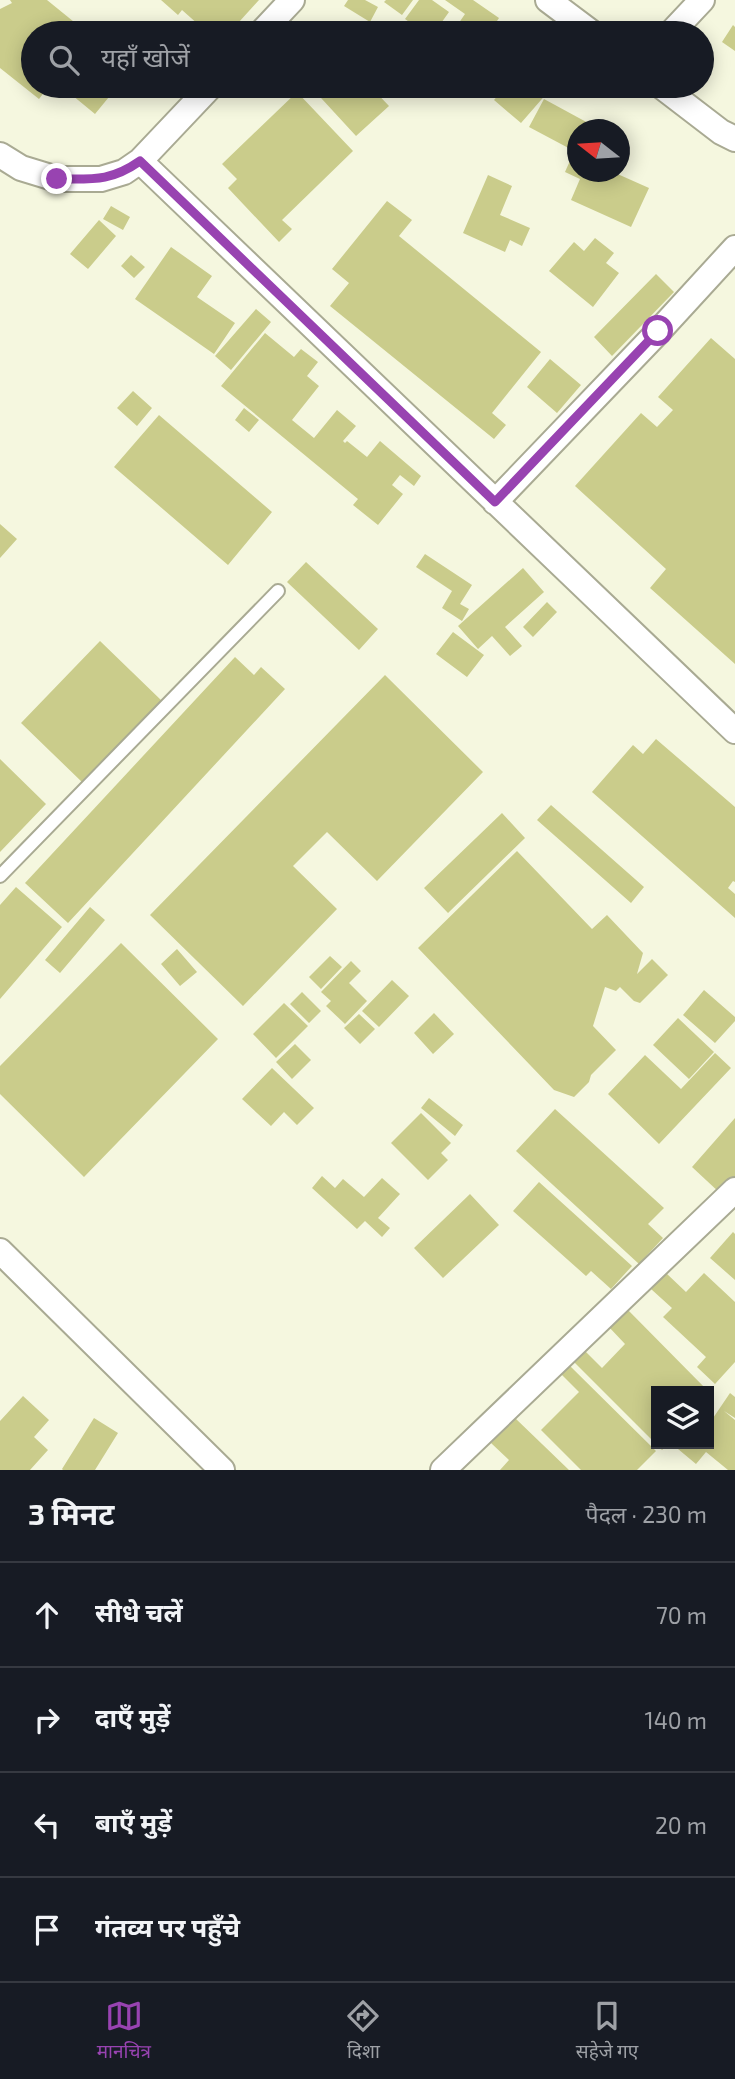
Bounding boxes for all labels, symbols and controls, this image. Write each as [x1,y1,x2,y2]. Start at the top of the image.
search box [21,21,714,98]
icon: search [45,41,83,79]
text: यहाँ खोजें [101,41,190,72]
north arrow [567,119,630,182]
route end [41,163,72,194]
route start [642,315,673,346]
map controls [651,1386,714,1449]
button: layers [651,1386,714,1449]
text: 3 मिनट [28,1495,114,1531]
text: पैदल · 230 m [586,1500,707,1528]
icon: ahead [28,1596,66,1634]
text: सीधे चलें [95,1596,183,1627]
text: 70 m [656,1601,707,1629]
icon: right [28,1701,66,1739]
text: दाएँ मुड़ें [95,1701,170,1732]
text: 140 m [645,1706,707,1734]
icon: left [28,1806,66,1844]
text: बाएँ मुड़ें [95,1806,172,1837]
text: 20 m [655,1811,707,1839]
icon: arrive [28,1911,66,1949]
text: गंतव्य पर पहुँचे [95,1911,240,1942]
tab: मानचित्र [97,1997,151,2066]
tab: दिशा [344,1997,382,2066]
tab: सहेजे गए [576,1997,638,2066]

